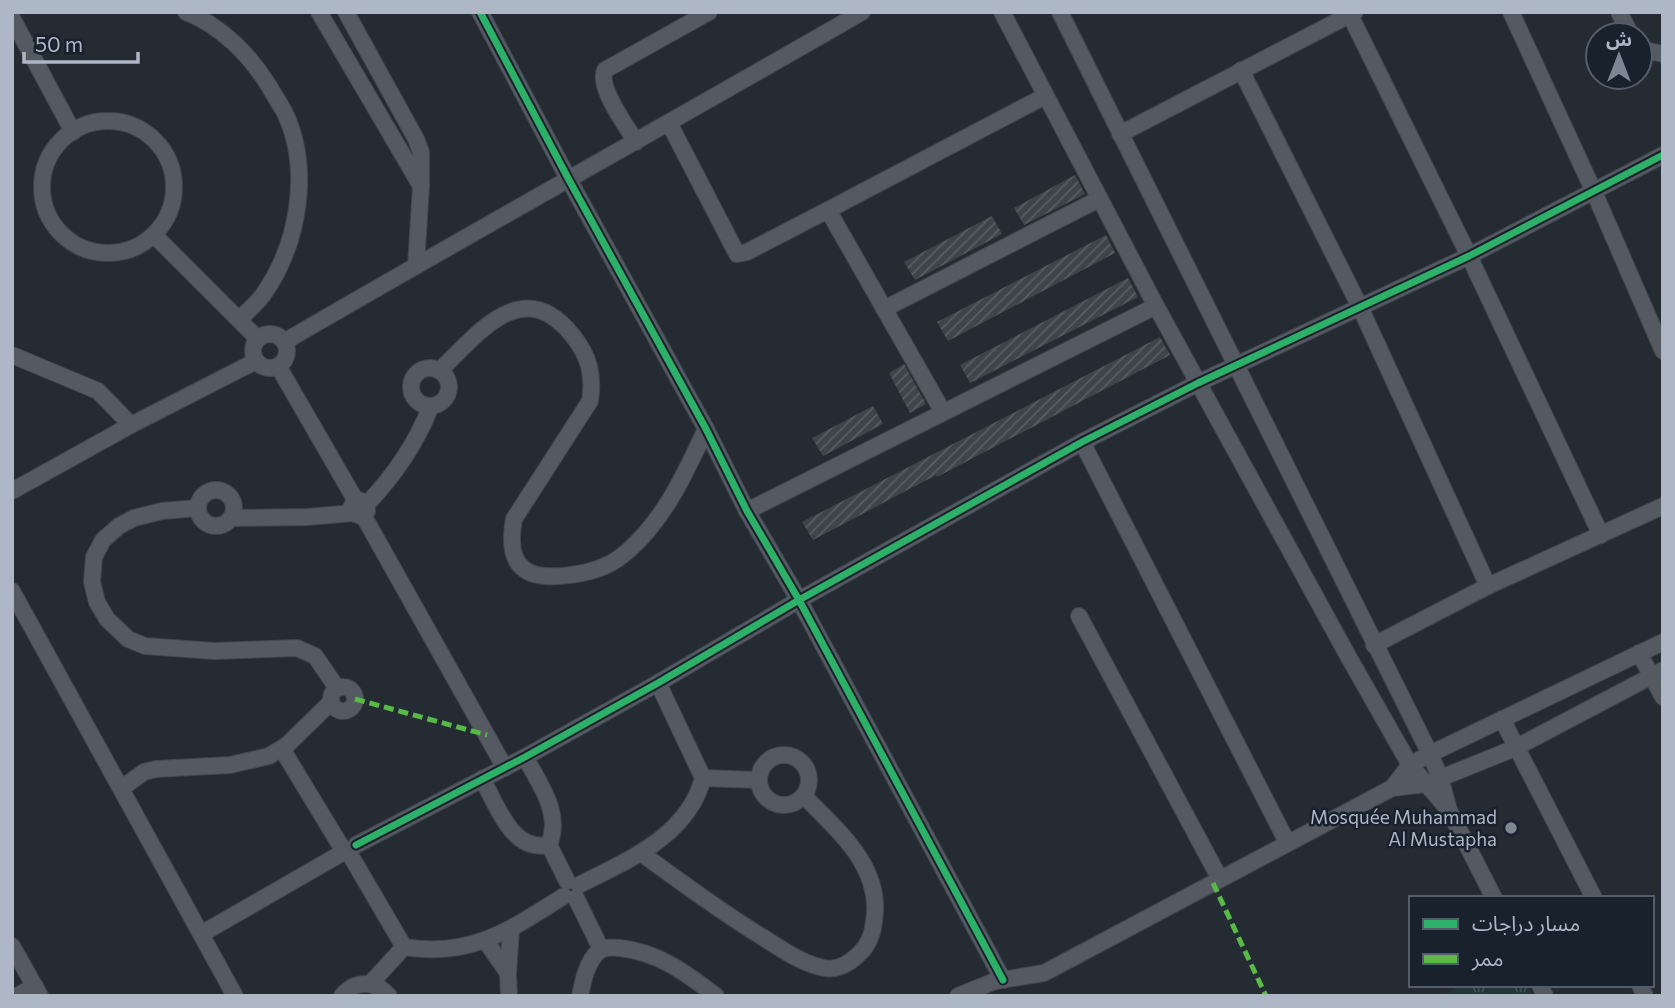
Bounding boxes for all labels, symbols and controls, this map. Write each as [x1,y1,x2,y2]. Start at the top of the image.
scale bar [24,21,138,65]
north arrow [1584,21,1654,91]
text: ش [1606,27,1632,50]
text: 50 m [35,31,83,56]
place label: Mosquée Muhammad Al Mustapha [1310,805,1497,850]
marker: Mosquée Muhammad Al Mustapha [1503,820,1519,836]
legend [1409,896,1654,987]
text: مسار دراجات [1472,910,1580,936]
text: ممر [1471,945,1503,971]

